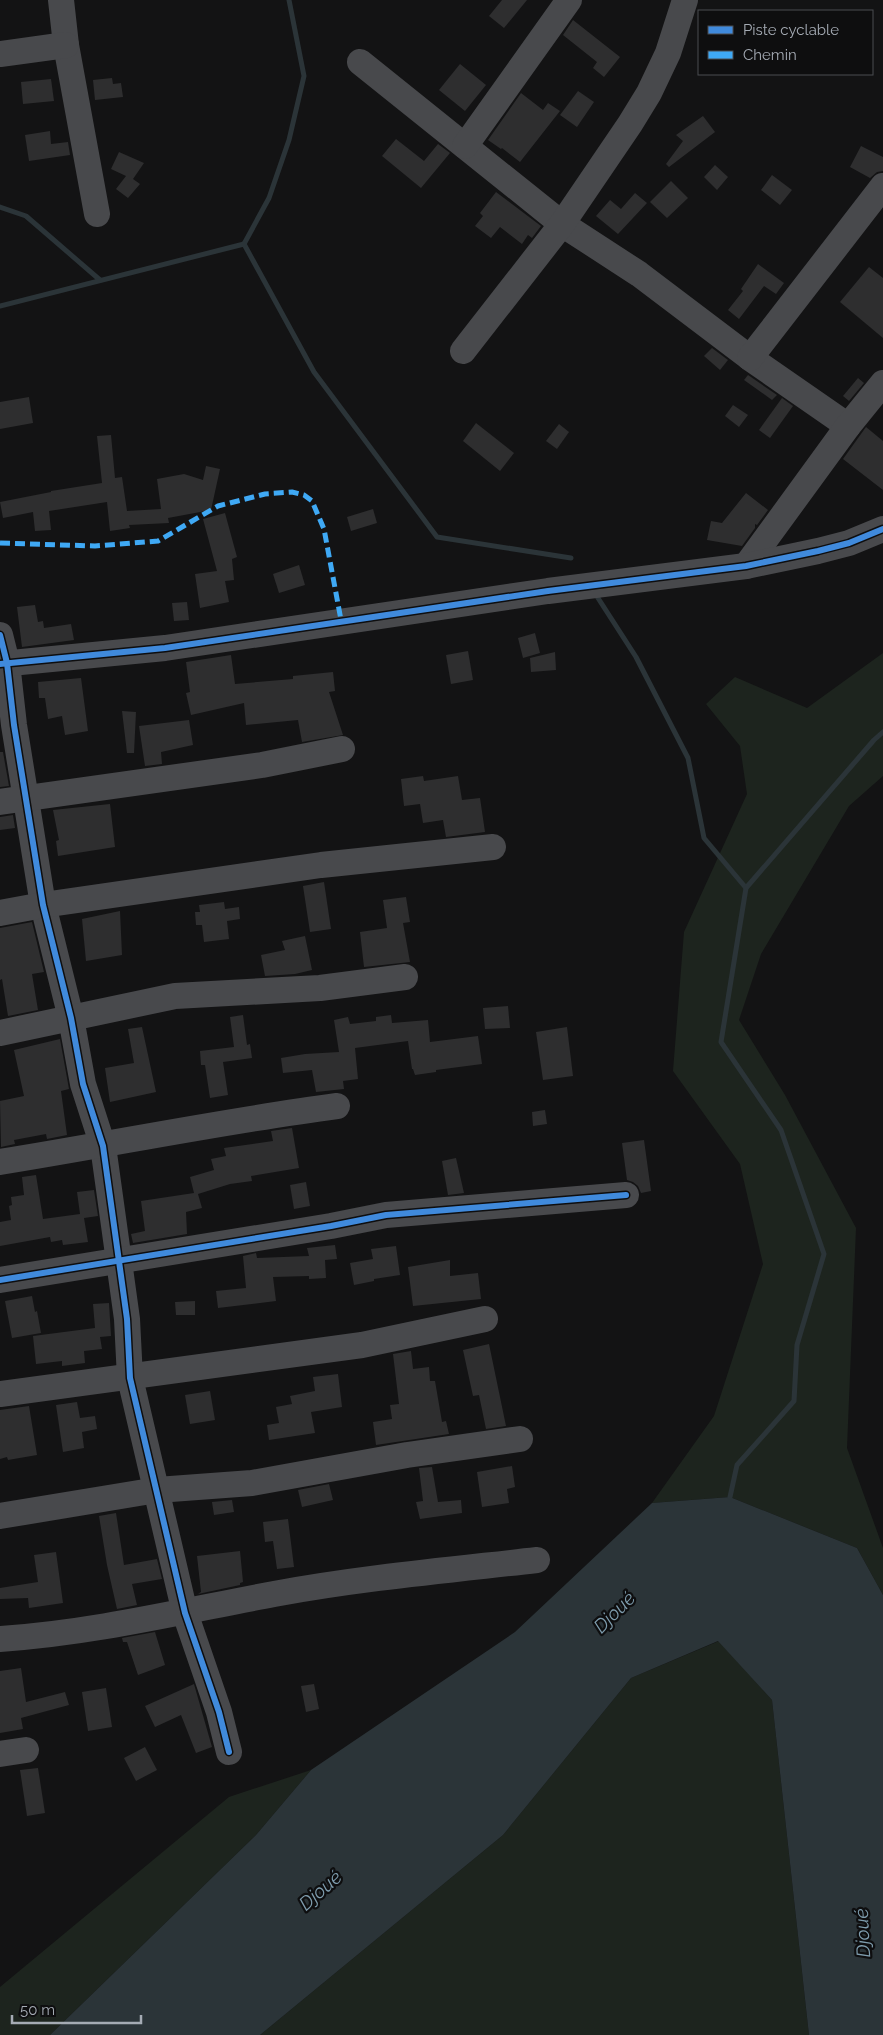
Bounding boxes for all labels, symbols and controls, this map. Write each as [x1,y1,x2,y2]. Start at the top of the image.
legend [698,10,873,75]
text: Piste cyclable [743,21,839,39]
text: Chemin [743,46,797,64]
water label: Djoué [589,1587,639,1637]
water label: Djoué [294,1866,346,1914]
water label: Djoué [850,1908,874,1958]
scale bar [12,1992,141,2024]
text: 50 m [20,2001,55,2019]

